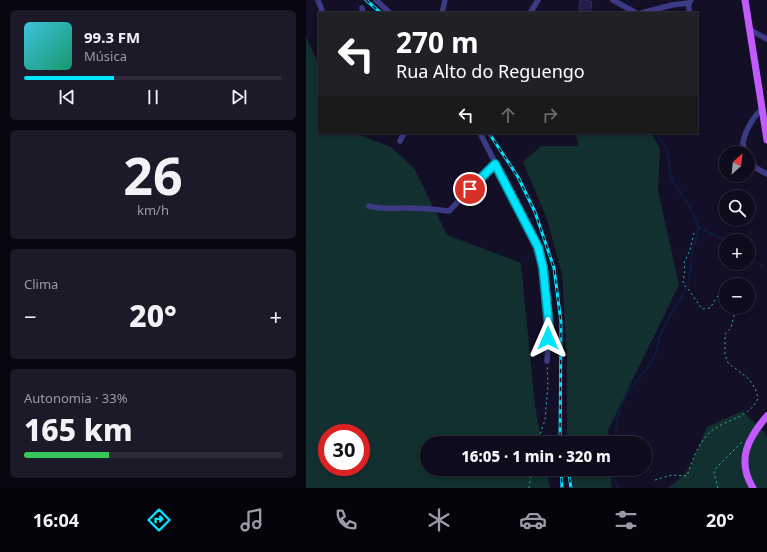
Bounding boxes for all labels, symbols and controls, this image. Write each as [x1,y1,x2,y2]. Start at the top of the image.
text: 270 m [396,23,479,61]
text: 99.3 FM [84,27,140,47]
icon: left [330,28,382,80]
text: Música [84,47,127,65]
text: Rua Alto do Reguengo [396,59,585,83]
icon: previous [56,86,78,108]
icon: pause [142,86,164,108]
icon: next [228,86,250,108]
icon: left [455,104,477,126]
icon: ahead [497,104,519,126]
icon: right [539,104,561,126]
text: 26 [123,139,183,210]
north arrow [719,146,755,182]
map controls [719,146,755,314]
pin [453,172,487,206]
icon: arrive [459,178,481,200]
button: search [719,190,755,226]
text: km/h [137,201,169,219]
button: + [719,234,755,270]
text: Clima [24,275,58,293]
button: − [719,278,755,314]
text: 20° [129,295,177,336]
text: − [24,301,37,331]
text: + [269,301,282,331]
position arrow [527,317,569,359]
text: Autonomia · 33% [24,389,128,407]
text: 165 km [24,409,133,450]
speed limit sign: 30 [318,424,370,476]
text: 16:05 · 1 min · 320 m [461,446,611,466]
icon: directions [145,506,173,534]
icon: music [238,506,266,534]
icon: phone [332,506,360,534]
icon: climate [425,506,453,534]
icon: car [519,506,547,534]
icon: filters [612,506,640,534]
text: 16:04 [33,508,79,532]
text: 20° [706,508,734,532]

